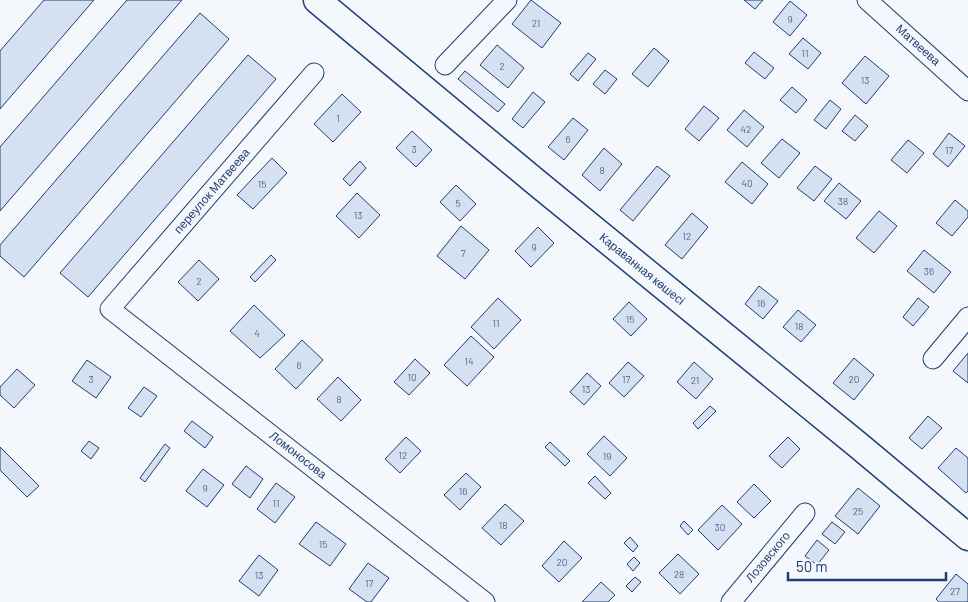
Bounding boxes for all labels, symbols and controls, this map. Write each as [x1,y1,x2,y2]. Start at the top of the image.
house number: 9 [787,13,793,25]
house number: 21 [532,17,540,29]
street label: Матвеева [894,21,944,68]
house number: 11 [801,47,809,59]
house number: 2 [499,60,505,72]
house number: 13 [861,74,869,86]
house number: 1 [336,112,340,124]
house number: 42 [741,123,751,135]
house number: 6 [565,133,571,145]
house number: 3 [411,143,417,155]
house number: 17 [945,144,953,156]
street label: переулок Матвеева [170,145,253,236]
house number: 8 [599,164,605,176]
house number: 40 [741,177,753,189]
house number: 15 [258,178,266,190]
house number: 38 [838,195,848,207]
house number: 5 [455,197,461,209]
house number: 13 [354,209,362,221]
street label: Караванная көшесі [597,230,688,308]
house number: 12 [683,230,691,242]
house number: 9 [531,241,537,253]
house number: 7 [461,247,466,259]
house number: 36 [924,265,934,277]
house number: 2 [196,275,202,287]
house number: 16 [757,297,765,309]
house number: 15 [626,313,634,325]
house number: 11 [492,317,500,329]
house number: 18 [795,320,803,332]
house number: 4 [254,327,260,339]
house number: 14 [464,355,474,367]
house number: 6 [296,359,302,371]
house number: 10 [407,371,417,383]
house number: 3 [88,373,94,385]
house number: 17 [622,373,630,385]
house number: 20 [848,373,860,385]
house number: 21 [691,374,699,386]
house number: 13 [582,383,590,395]
house number: 8 [336,393,342,405]
street label: Ломоносова [267,428,330,481]
house number: 12 [399,449,407,461]
house number: 19 [603,450,611,462]
house number: 9 [202,482,208,494]
house number: 16 [459,485,467,497]
house number: 11 [272,497,280,509]
house number: 25 [853,505,863,517]
house number: 18 [499,519,507,531]
house number: 30 [715,521,725,533]
street label: Лозовского [742,528,793,584]
house number: 15 [319,538,327,550]
scale bar [788,550,946,582]
house number: 20 [556,556,568,568]
text: 50 m [796,557,828,575]
house number: 28 [674,568,684,580]
house number: 13 [255,569,263,581]
house number: 17 [365,577,373,589]
house number: 27 [950,585,960,597]

